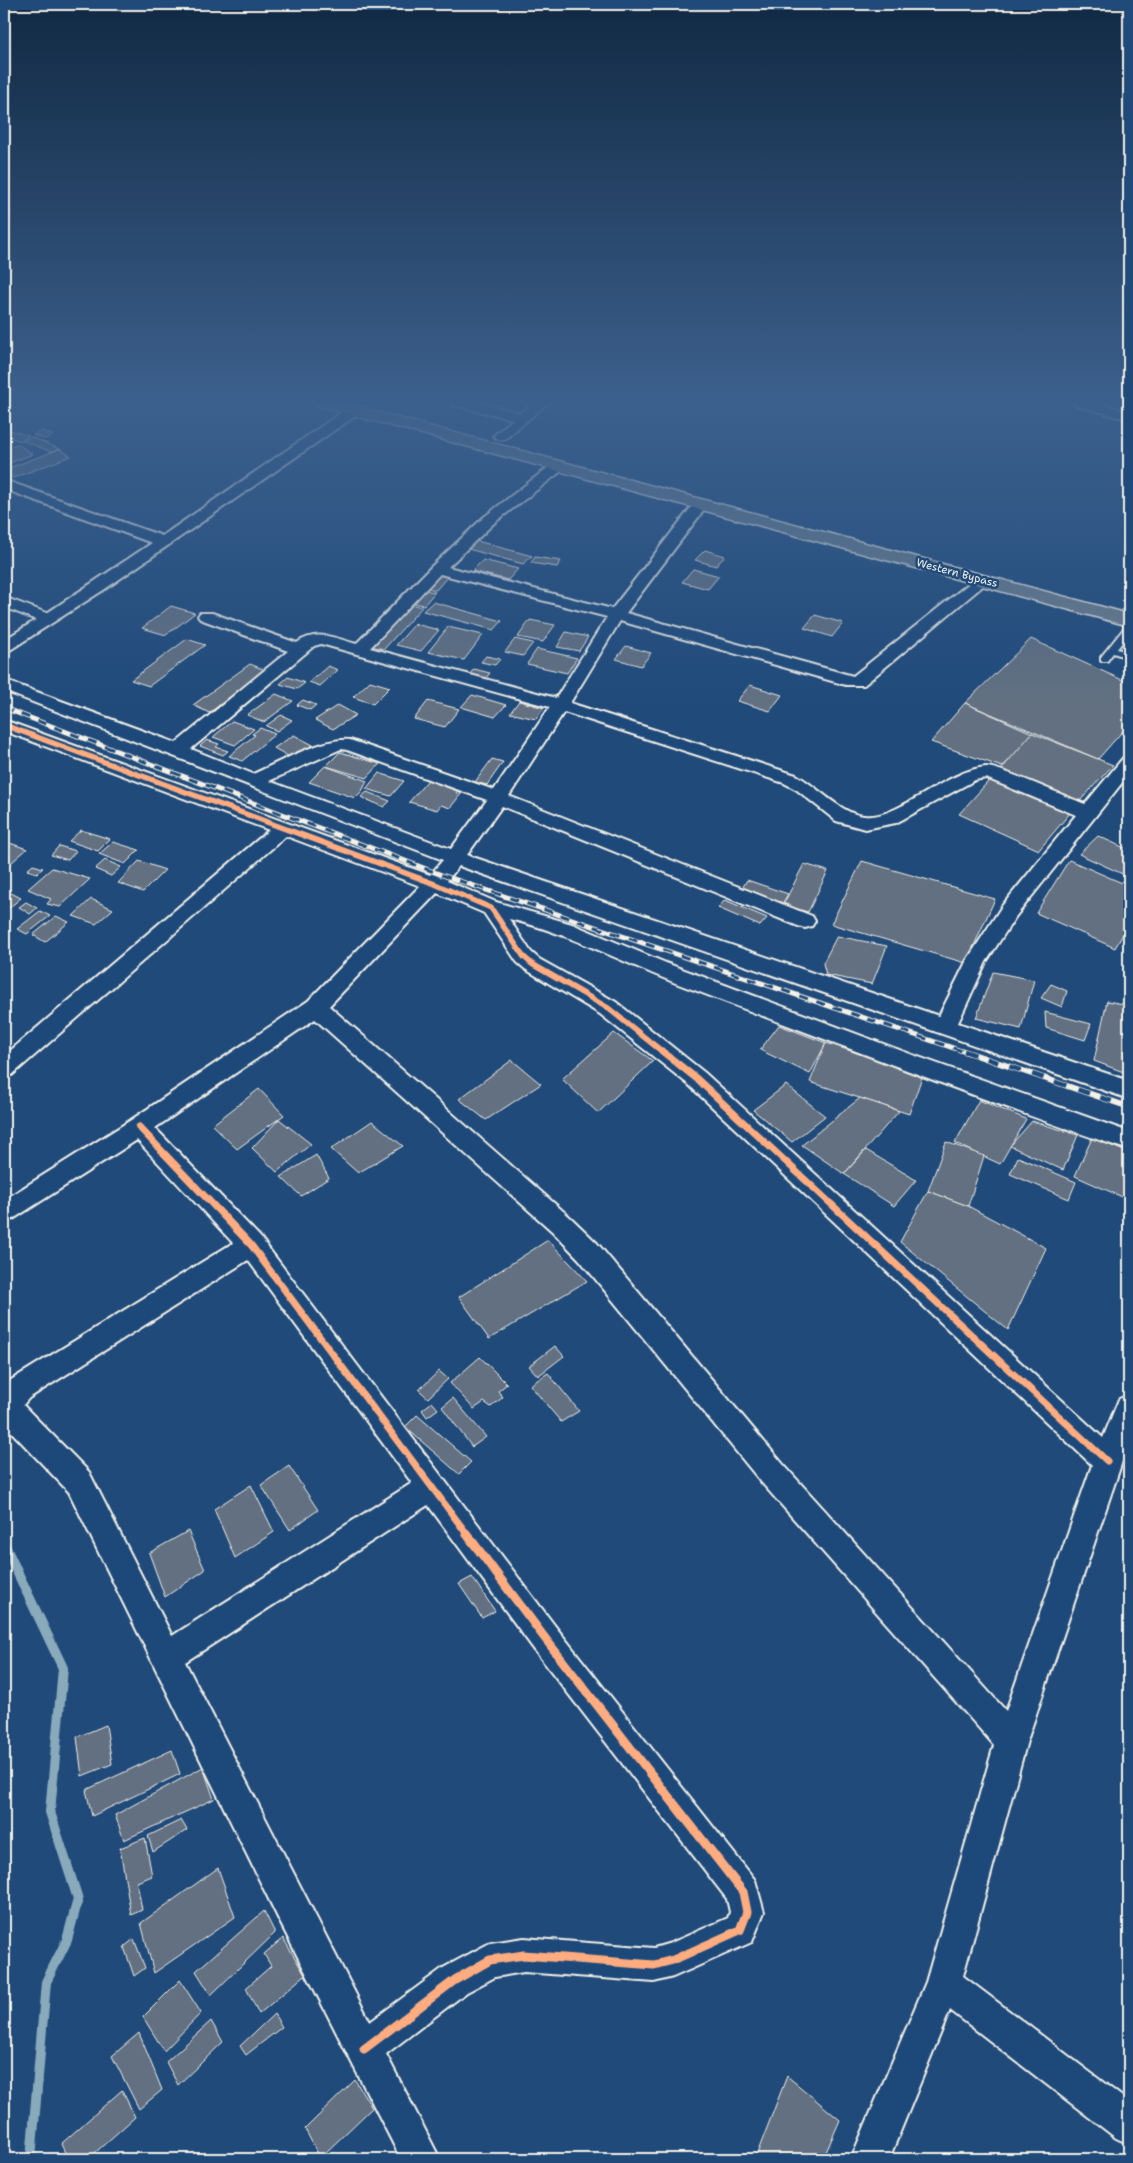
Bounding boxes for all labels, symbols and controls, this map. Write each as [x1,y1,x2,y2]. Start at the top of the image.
street label: Western Bypass [915,555,999,591]

